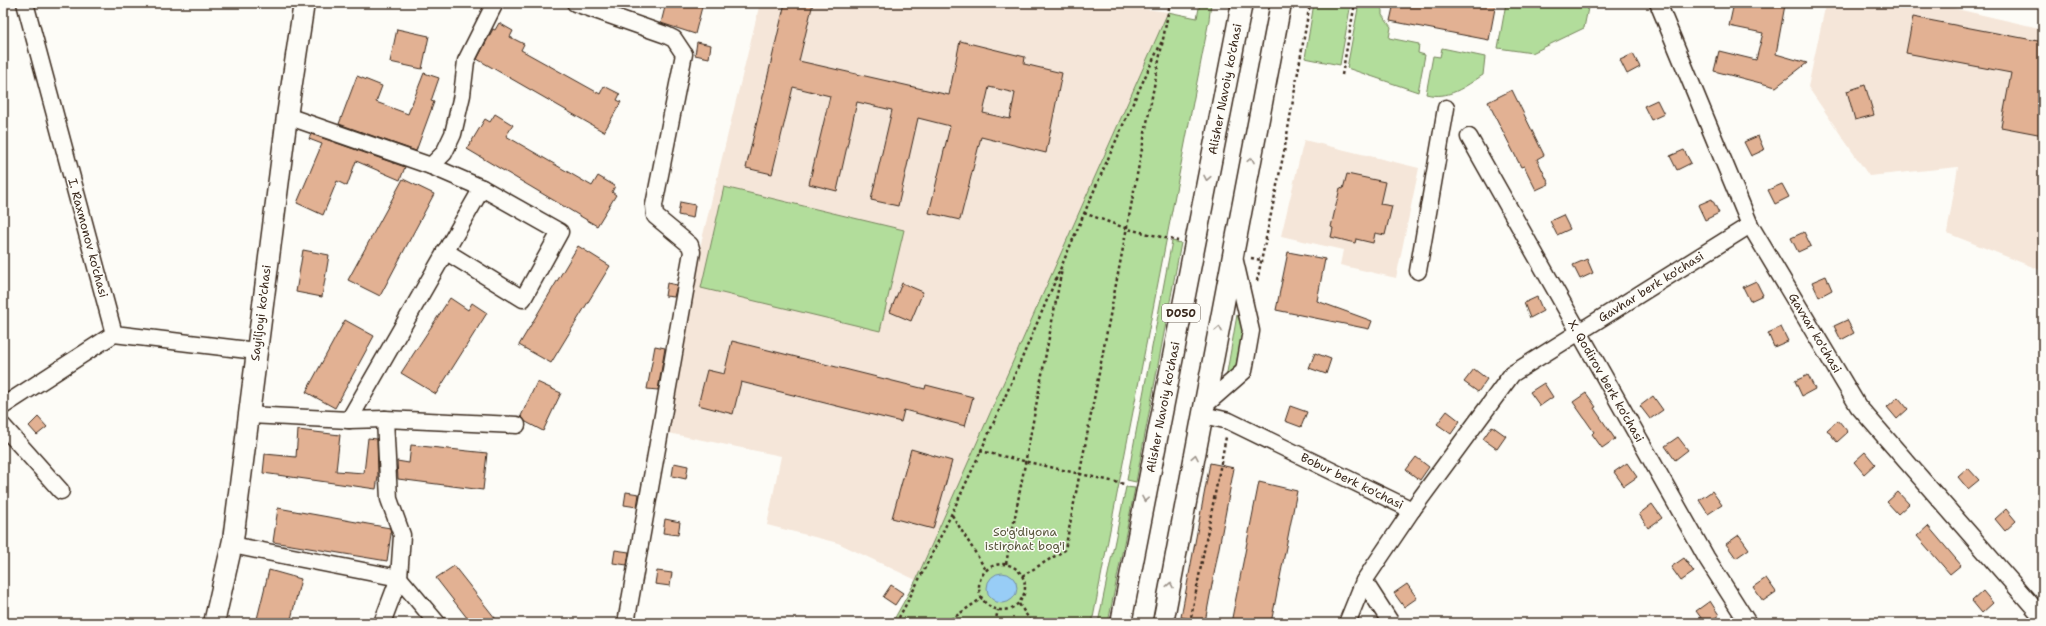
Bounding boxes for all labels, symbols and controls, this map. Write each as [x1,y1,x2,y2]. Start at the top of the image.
street label: Alisher Navoiy ko'chasi [1204,22,1246,156]
one-way arrow [1246,157,1255,163]
one-way arrow [1203,175,1212,182]
street label: I. Raxmonov ko'chasi [64,177,112,299]
street label: Gavhar berk ko'chasi [1595,248,1707,326]
street label: Sayiljoyi ko'chasi [247,264,275,362]
street label: Gavxar ko'chasi [1785,290,1845,376]
road number: D050 [1162,304,1200,322]
street label: X. Qodirov berk ko'chasi [1564,317,1648,445]
one-way arrow [1214,326,1223,332]
street label: Alisher Navoiy ko'chasi [1142,340,1184,474]
street label: Bobur berk ko'chasi [1298,449,1406,513]
one-way arrow [1190,454,1198,460]
one-way arrow [1141,495,1150,502]
park label: So'g'diyona istirohat bog'i [985,524,1065,554]
one-way arrow [1165,582,1174,588]

